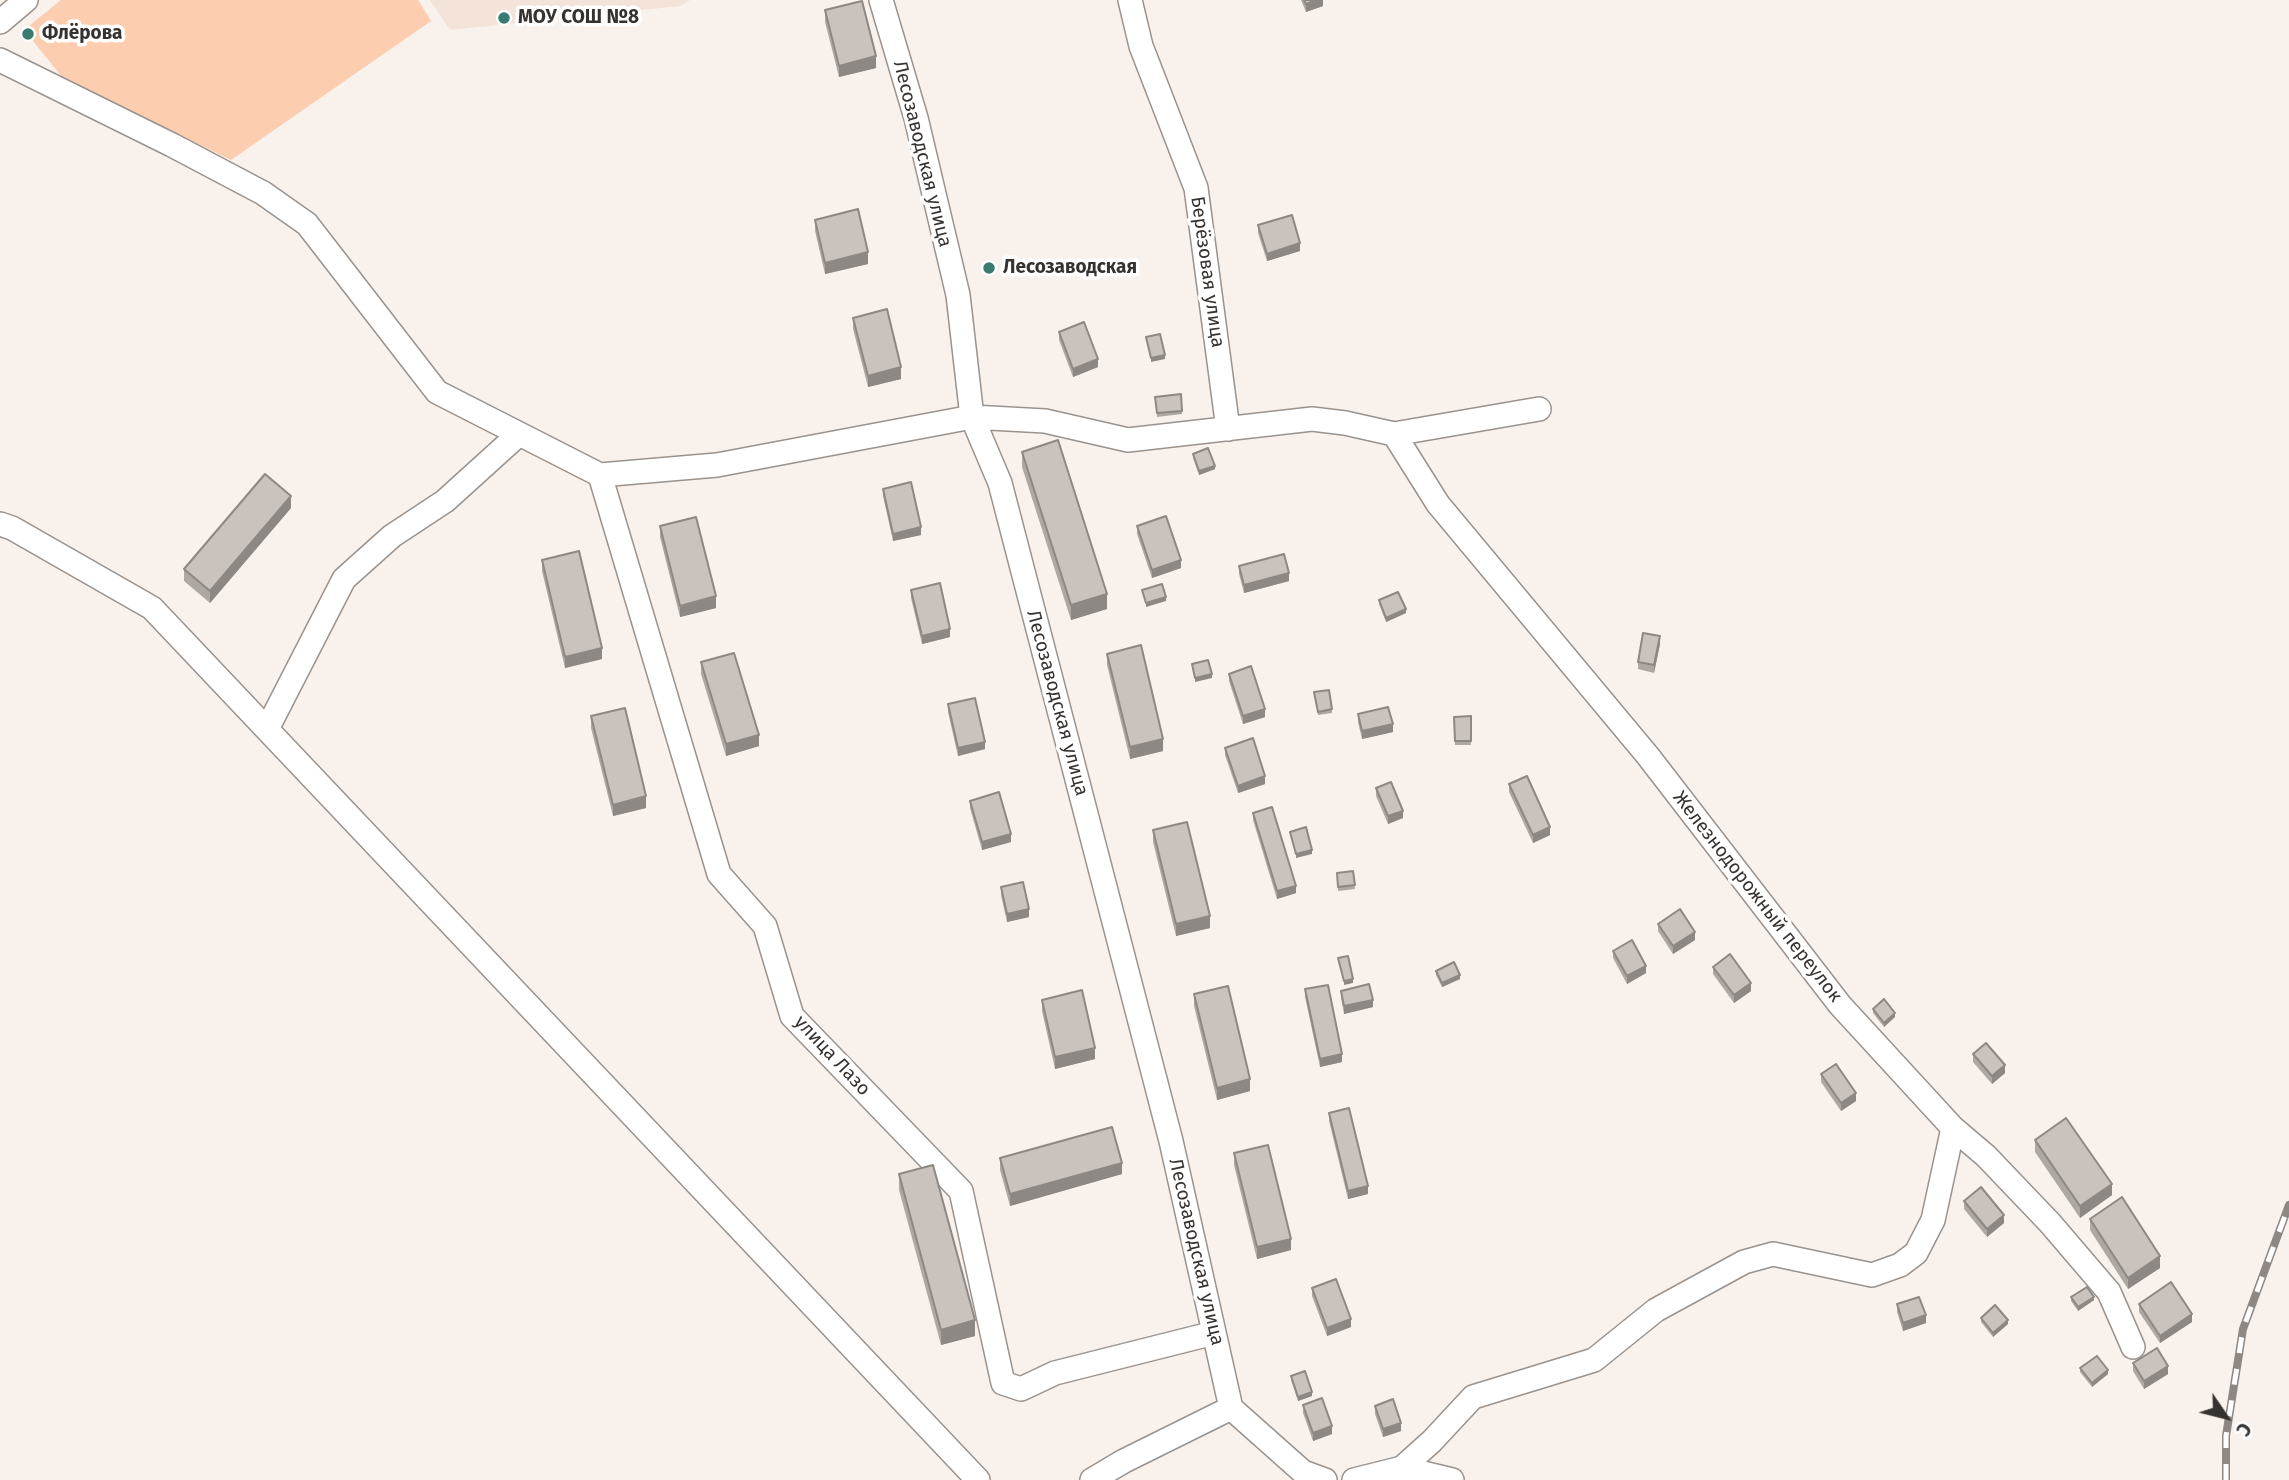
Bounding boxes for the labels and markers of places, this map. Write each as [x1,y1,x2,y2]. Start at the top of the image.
place label: МОУ СОШ №8 [518,7,639,29]
marker: МОУ СОШ №8 [496,10,512,26]
place label: Флёрова [42,23,123,45]
marker: Флёрова [20,26,36,42]
place label: Лесозаводская [1003,257,1137,279]
marker: Лесозаводская [981,260,997,276]

